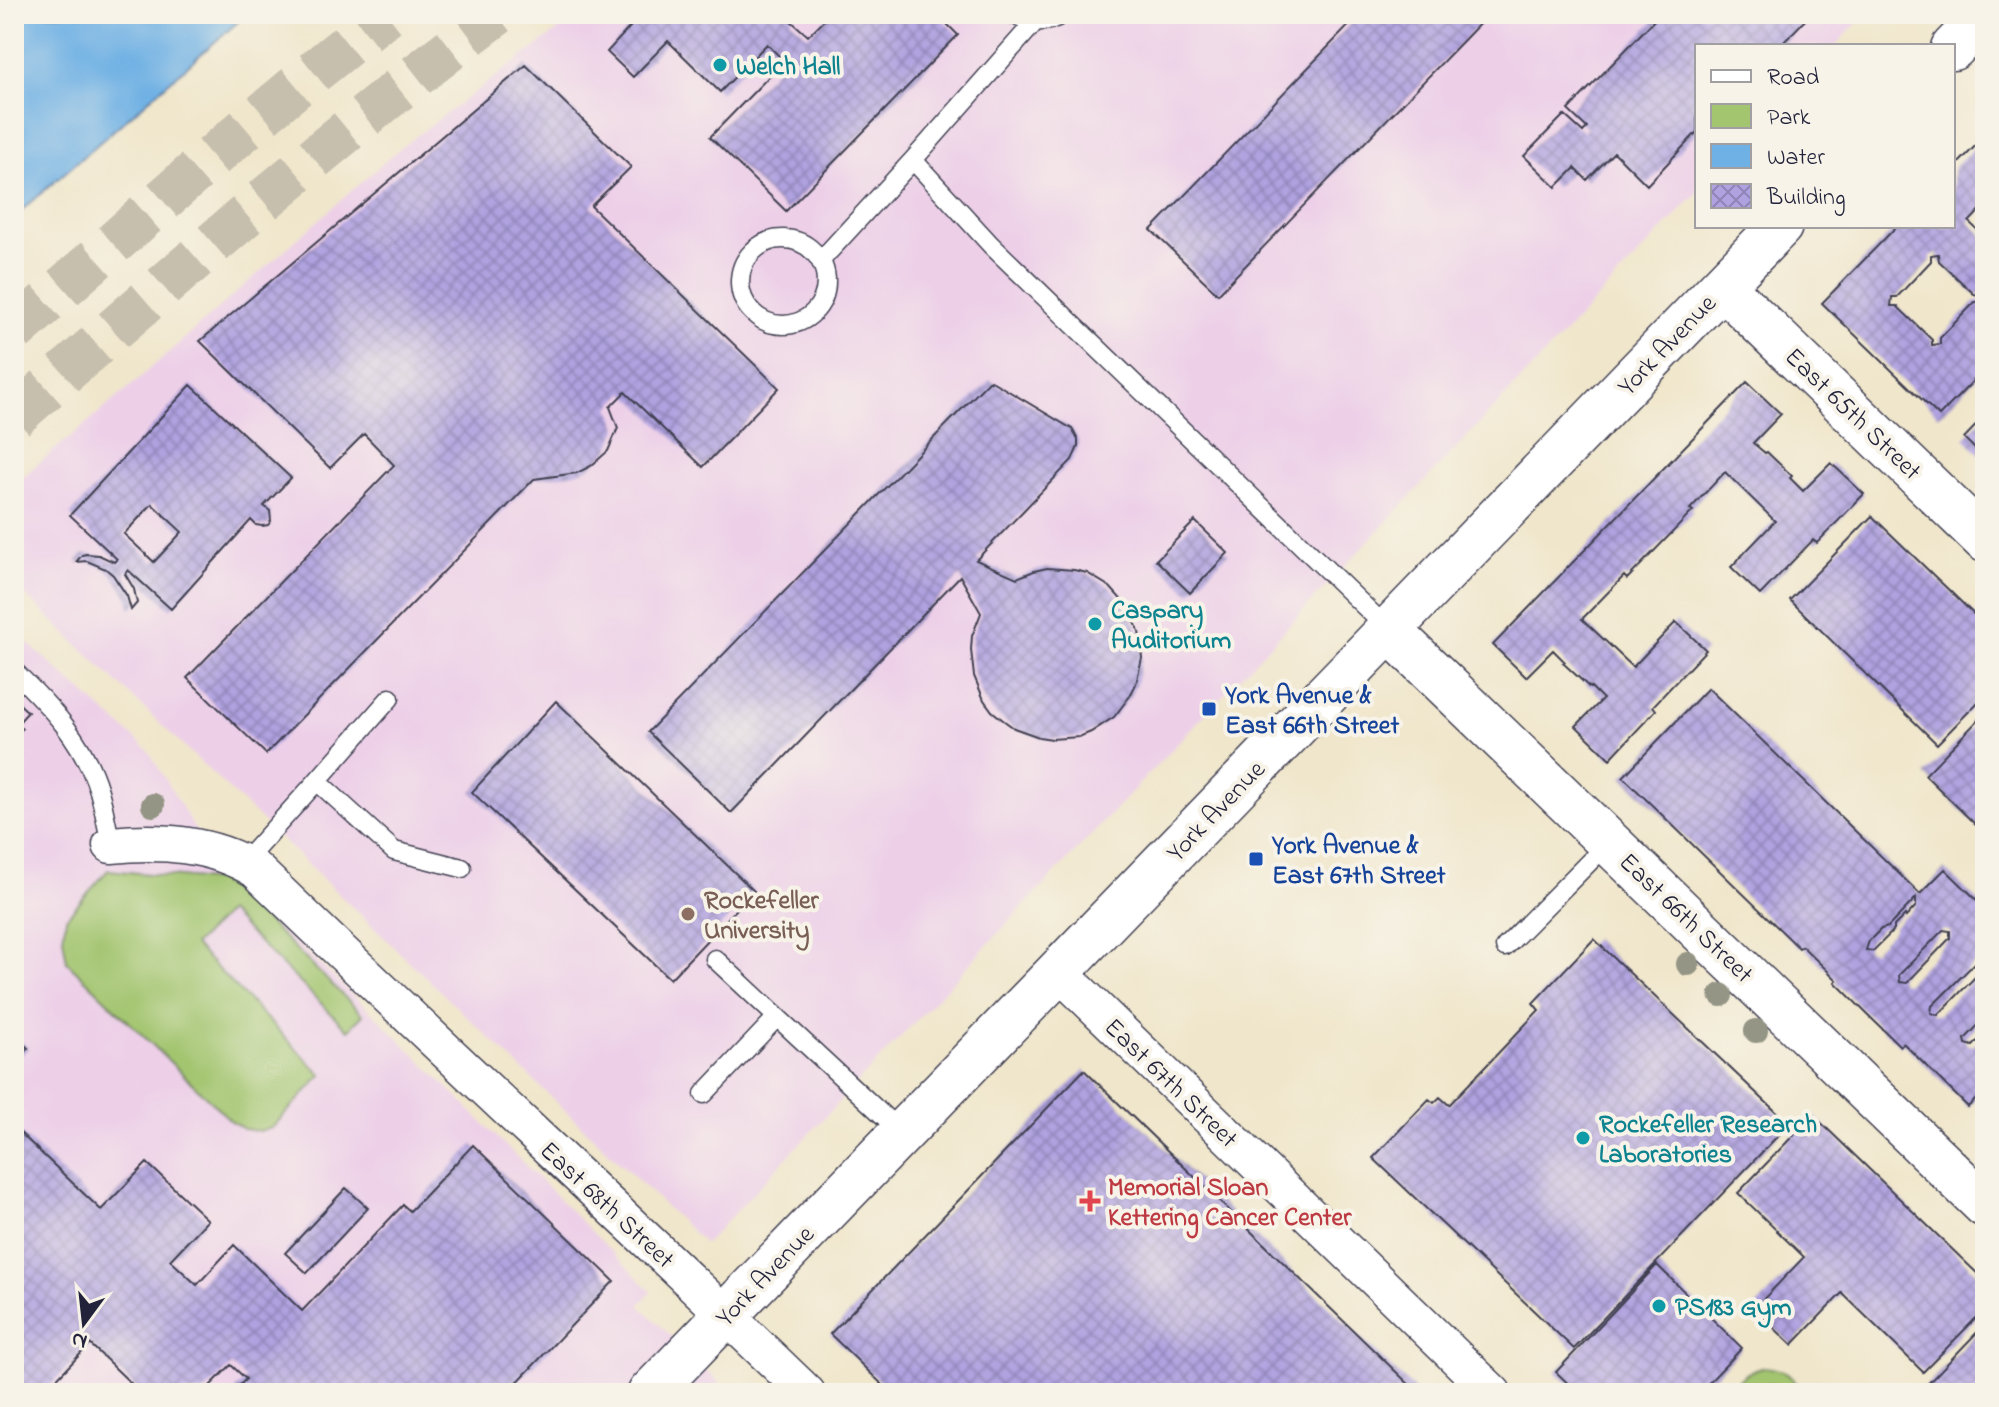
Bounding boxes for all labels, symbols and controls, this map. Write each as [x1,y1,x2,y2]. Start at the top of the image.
legend [1695,44,1955,228]
place label: Welch Hall [736,49,840,87]
marker: Welch Hall [711,56,729,74]
text: Road [1767,61,1820,96]
text: Park [1767,101,1811,136]
text: Water [1767,141,1825,176]
text: Building [1766,181,1846,216]
street label: York Avenue [1610,286,1727,405]
street label: East 65th Street [1775,340,1929,491]
place label: Caspary Auditorium [1111,593,1231,661]
marker: Caspary Auditorium [1086,615,1104,633]
place label: York Avenue & East 66th Street [1224,678,1400,746]
marker: York Avenue & East 66th Street [1200,700,1218,718]
street label: York Avenue [1159,752,1276,871]
place label: York Avenue & East 67th Street [1271,828,1446,896]
street label: East 66th Street [1609,845,1761,994]
marker: York Avenue & East 67th Street [1247,850,1265,868]
place label: Rockefeller University [704,883,820,951]
marker: Rockefeller University [679,905,697,923]
street label: East 67th Street [1094,1010,1246,1158]
place label: Rockefeller Research Laboratories [1599,1107,1817,1175]
marker: Rockefeller Research Laboratories [1574,1129,1592,1147]
street label: East 68th Street [530,1133,682,1279]
place label: Memorial Sloan Kettering Cancer Center [1108,1170,1352,1239]
marker: Memorial Sloan Kettering Cancer Center [1079,1190,1101,1212]
street label: York Avenue [708,1217,825,1336]
north arrow [44,1283,124,1363]
place label: PS183 Gym [1675,1290,1791,1328]
marker: PS183 Gym [1650,1297,1668,1315]
text: N [68,1322,91,1357]

